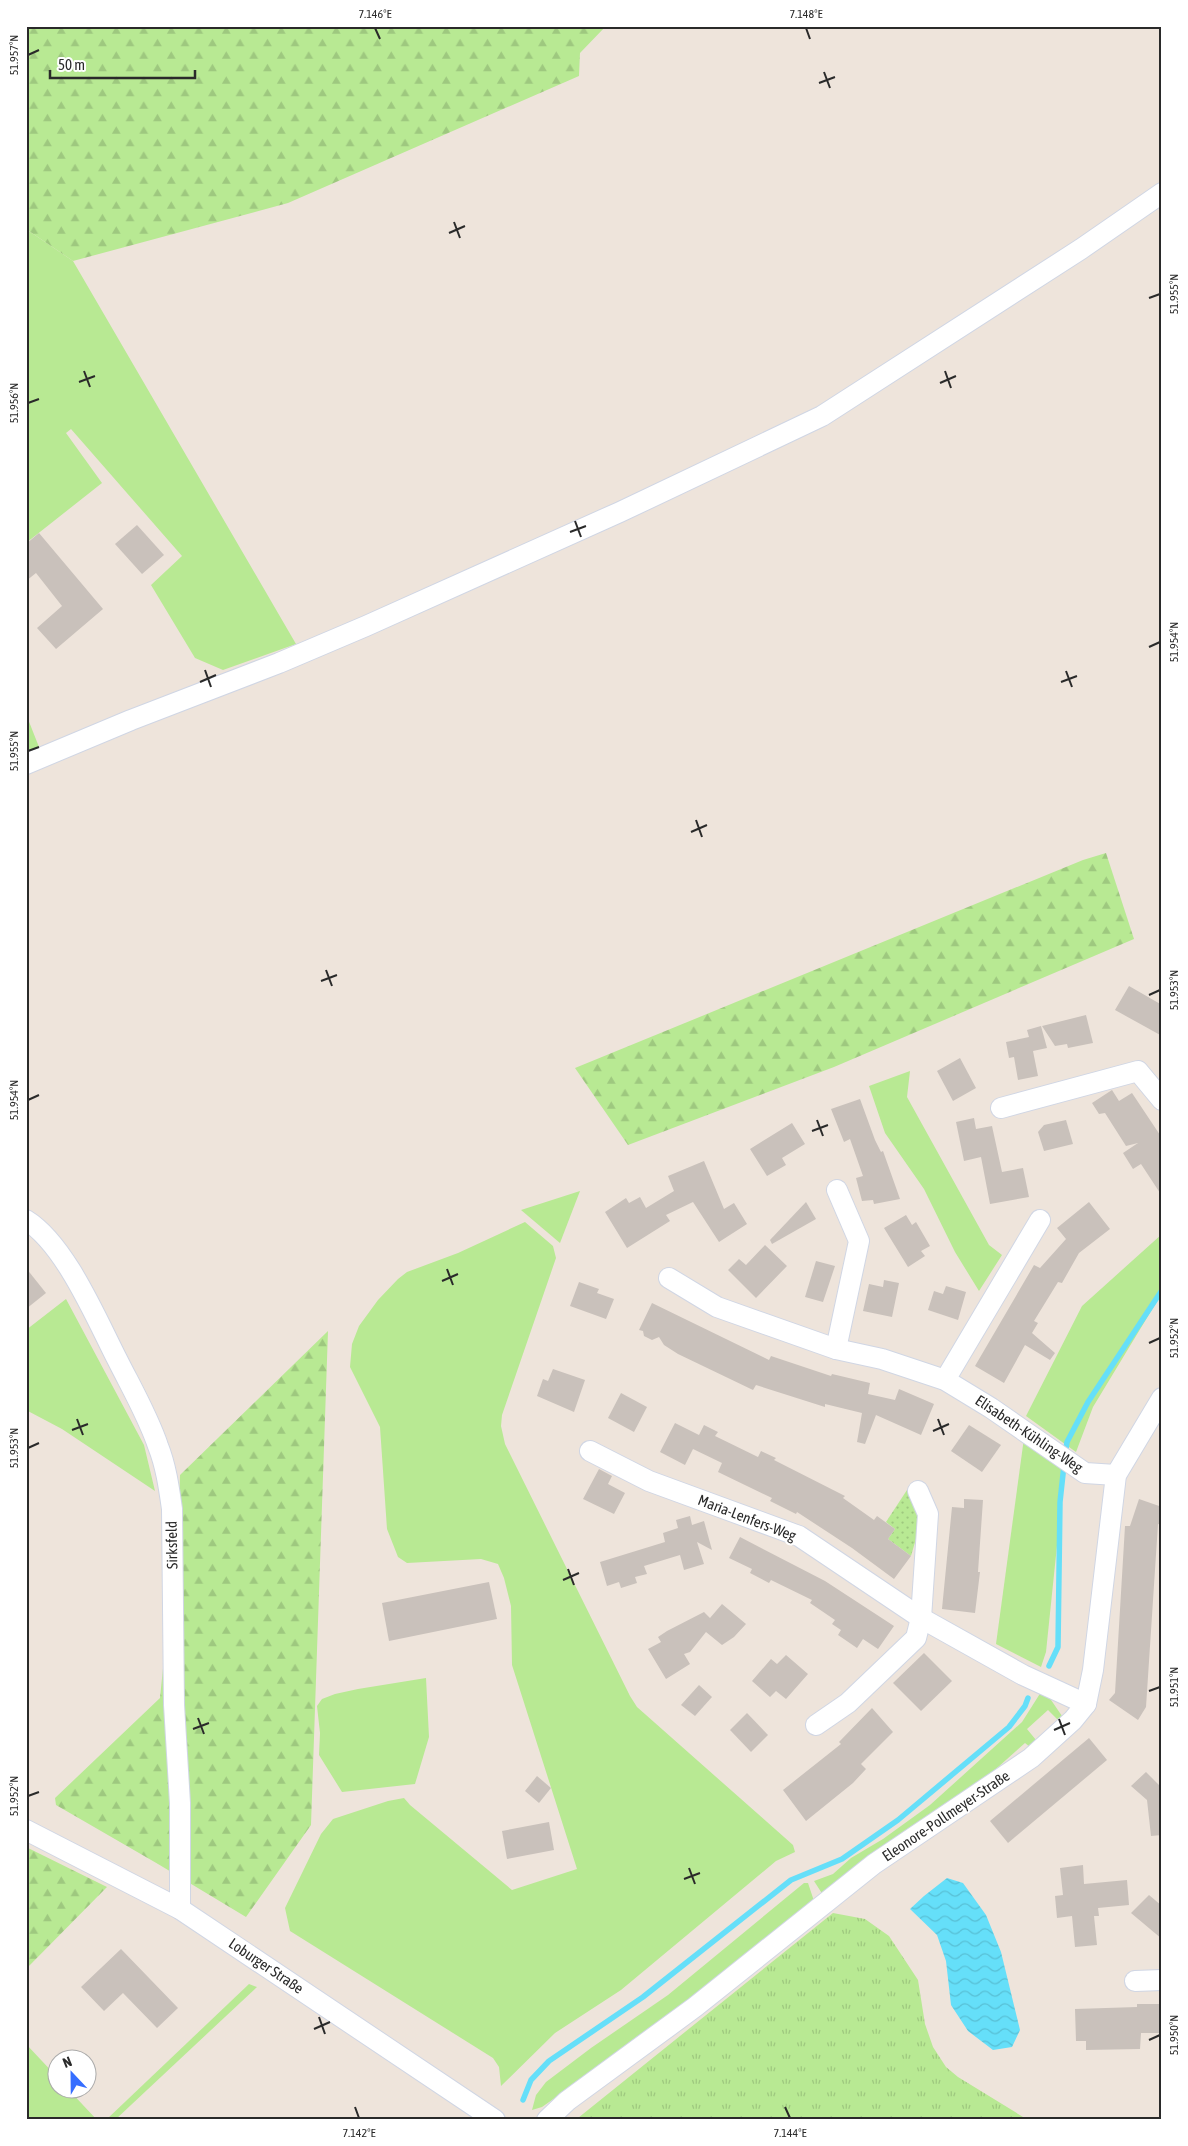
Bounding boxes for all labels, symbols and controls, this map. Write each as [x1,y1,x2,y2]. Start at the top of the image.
text: 7.146°E [358,7,392,21]
text: 7.148°E [789,7,823,21]
text: 51.957°N [7,35,21,75]
scale bar [50,48,195,80]
text: 50 m [58,56,85,73]
text: 51.955°N [1167,274,1181,314]
text: 51.956°N [7,383,21,423]
text: 51.954°N [1167,622,1181,662]
text: 51.955°N [7,731,21,771]
text: 51.953°N [1167,970,1181,1010]
text: 51.954°N [7,1080,21,1120]
text: 51.952°N [1167,1318,1181,1358]
street label: Elisabeth-Kühling-Weg [972,1391,1087,1476]
text: 51.953°N [7,1428,21,1468]
street label: Maria-Lenfers-Weg [696,1491,799,1544]
street label: Sirksfeld [163,1521,180,1569]
text: 51.951°N [1167,1667,1181,1707]
street label: Eleonore-Pollmeyer-Straße [879,1767,1013,1864]
text: 51.952°N [7,1776,21,1816]
street label: Loburger Straße [226,1934,307,1997]
text: 51.950°N [1167,2015,1181,2055]
north arrow [48,2048,98,2098]
text: N [60,2053,74,2071]
text: 7.142°E [342,2126,376,2140]
text: 7.144°E [773,2126,807,2140]

